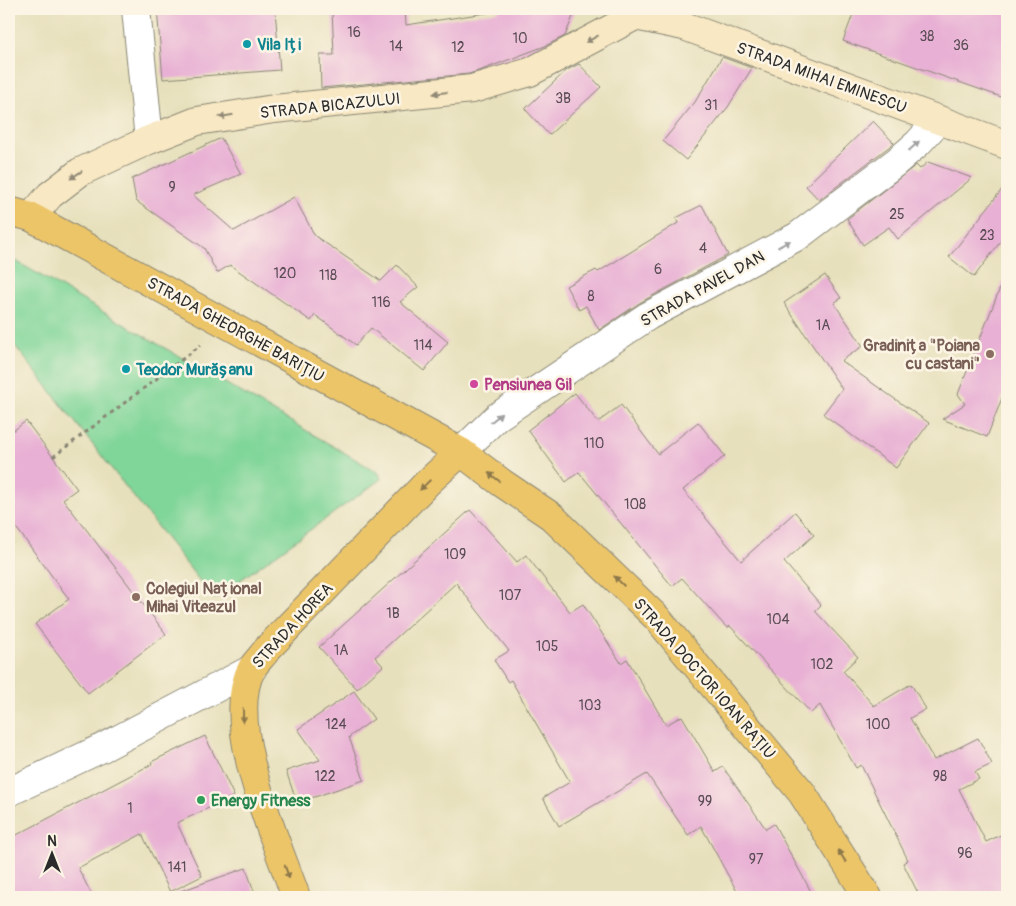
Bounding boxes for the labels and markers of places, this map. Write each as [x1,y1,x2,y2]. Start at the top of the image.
place label: Vila Iți [257,35,301,55]
marker: Vila Iți [241,38,253,50]
place label: Gradinița "Poiana cu castani" [863,336,981,374]
marker: Gradinița "Poiana cu castani" [984,348,996,360]
place label: Teodor Murășanu [135,360,253,380]
marker: Teodor Murășanu [120,363,132,375]
place label: Pensiunea Gil [484,375,572,395]
marker: Pensiunea Gil [468,378,480,390]
place label: Colegiul Național Mihai Viteazul [146,579,262,617]
marker: Colegiul Național Mihai Viteazul [130,591,142,603]
place label: Energy Fitness [211,791,311,811]
marker: Energy Fitness [195,794,207,806]

